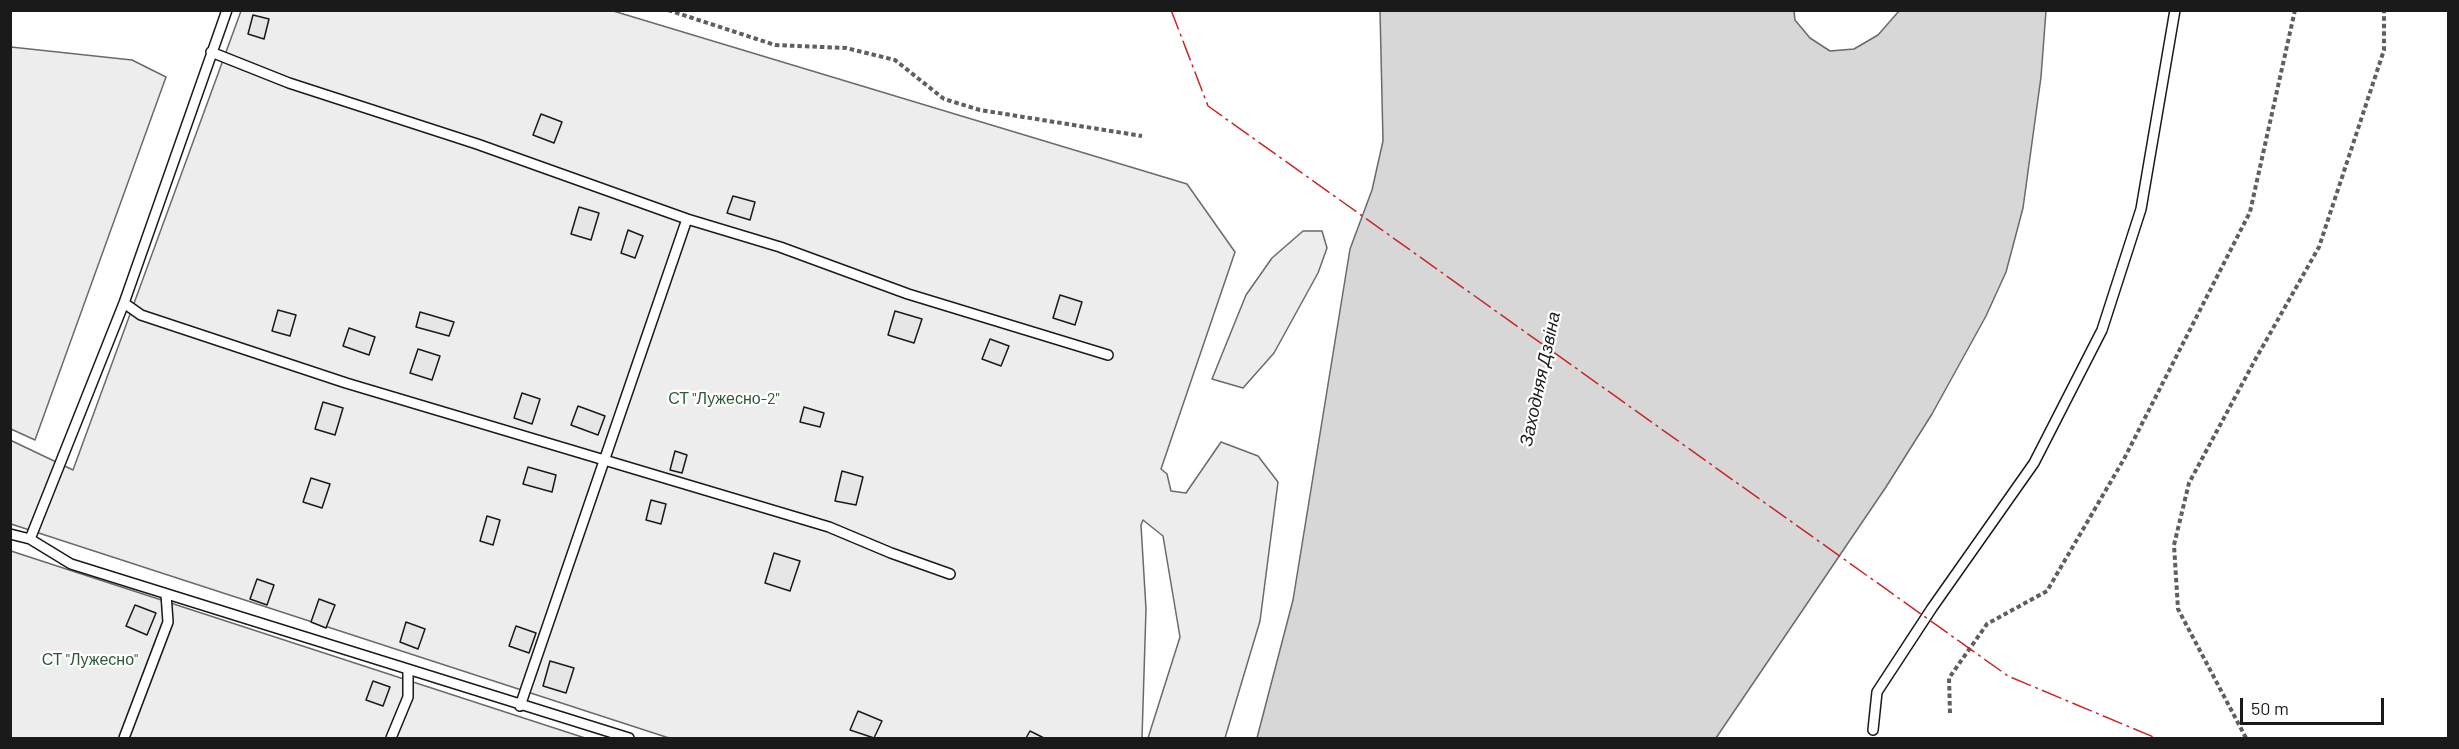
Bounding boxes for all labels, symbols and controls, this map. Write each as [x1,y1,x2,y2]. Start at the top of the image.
water label: Заходняя Дзвіна [1515,310,1565,448]
park label: СТ "Лужесно-2" [668,389,780,409]
park label: СТ "Лужесно" [42,650,138,670]
scale bar [2243,686,2387,724]
text: 50 m [2251,697,2289,719]

